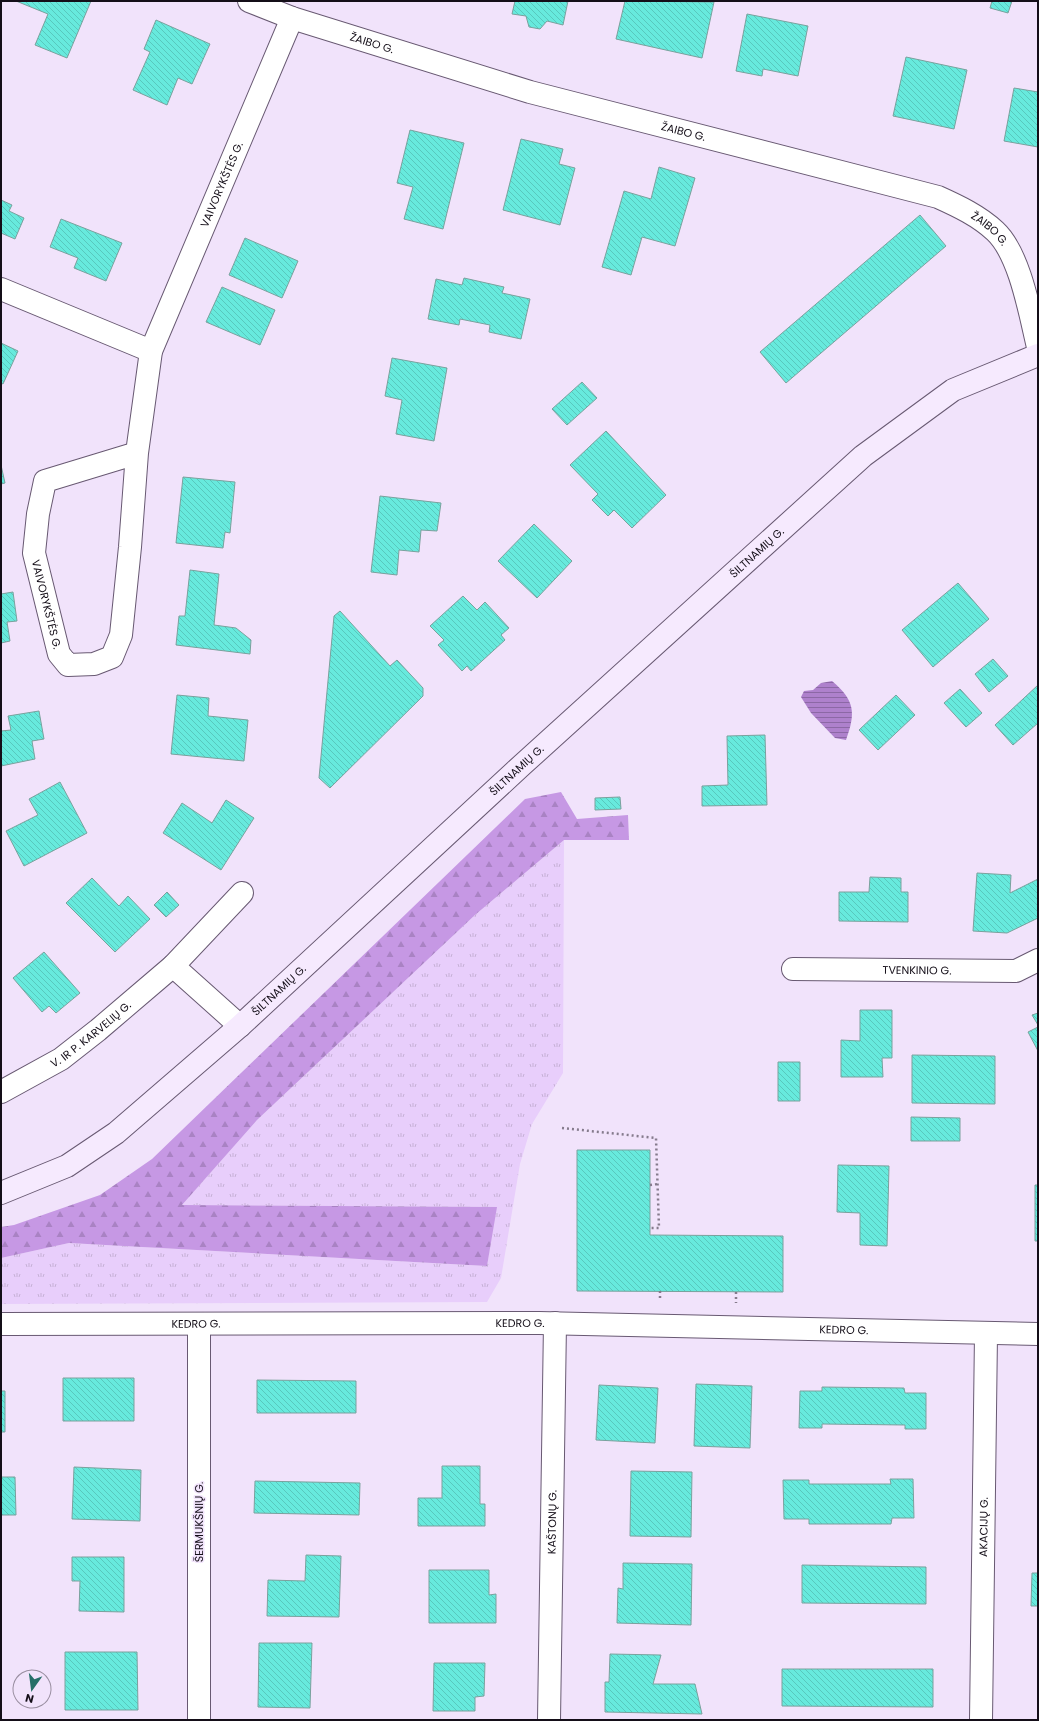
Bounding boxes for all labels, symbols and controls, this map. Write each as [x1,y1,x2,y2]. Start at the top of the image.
street label: ŽAIBO G. [348,29,396,57]
street label: ŽAIBO G. [660,118,707,145]
street label: VAIVORYKŠTĖS G. [196,139,247,230]
street label: ŽAIBO G. [968,208,1012,249]
street label: ŠILTNAMIŲ G. [726,523,787,581]
street label: VAIVORYKŠTĖS G. [28,558,65,651]
street label: ŠILTNAMIŲ G. [486,741,547,799]
street label: ŠILTNAMIŲ G. [248,961,309,1019]
street label: TVENKINIO G. [882,962,952,978]
street label: V. IR P. KARVELIŲ G. [47,997,134,1071]
street label: KEDRO G. [495,1315,545,1331]
street label: KEDRO G. [171,1316,221,1332]
street label: KEDRO G. [819,1321,869,1338]
street label: ŠERMUKŠNIŲ G. [191,1482,207,1562]
street label: KAŠTONŲ G. [544,1490,560,1554]
street label: AKACIJŲ G. [975,1497,992,1557]
north arrow [12,1669,52,1709]
text: N [24,1690,36,1707]

